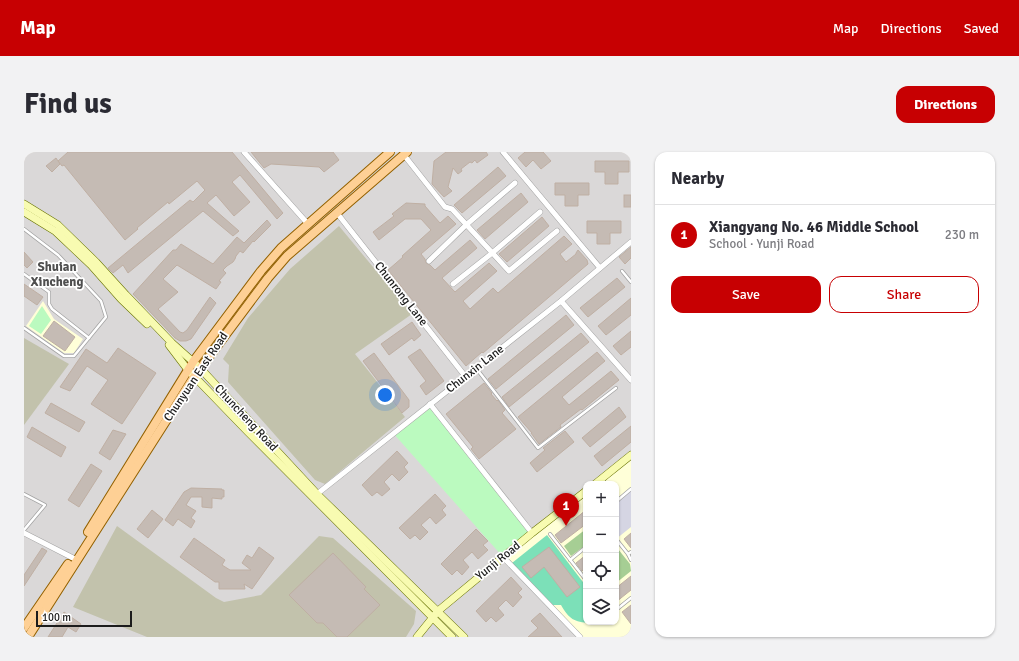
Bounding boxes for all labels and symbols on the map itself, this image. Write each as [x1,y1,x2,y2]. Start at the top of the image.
district label: Shuian Xincheng [31,259,83,290]
street label: Chunrong Lane [371,259,431,329]
street label: Chunyuan East Road [161,329,231,425]
street label: Chunxin Lane [443,342,507,396]
street label: Chuncheng Road [211,381,281,455]
your location [375,385,395,405]
pin: 1 [553,493,579,526]
street label: Yunji Road [472,538,524,584]
scale bar [36,609,132,628]

